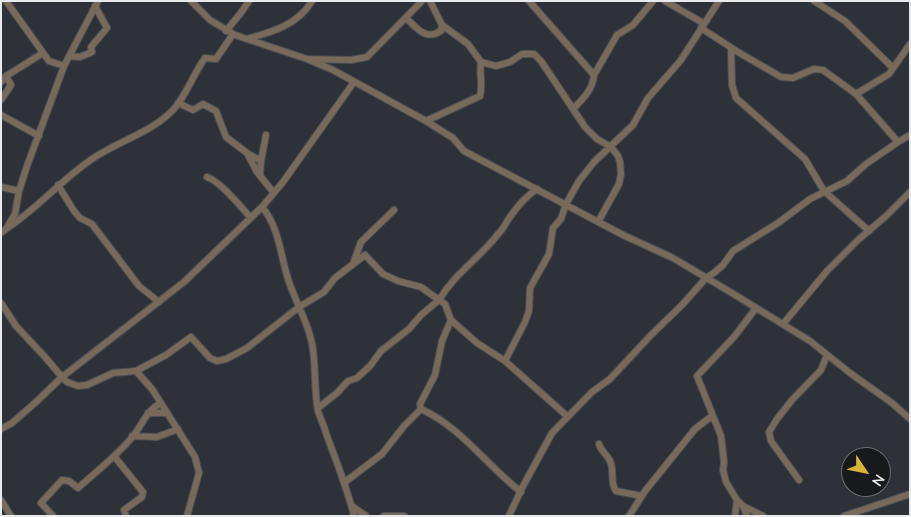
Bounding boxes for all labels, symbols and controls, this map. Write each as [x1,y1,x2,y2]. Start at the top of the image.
north arrow [841,447,891,497]
text: N [867,470,889,490]

